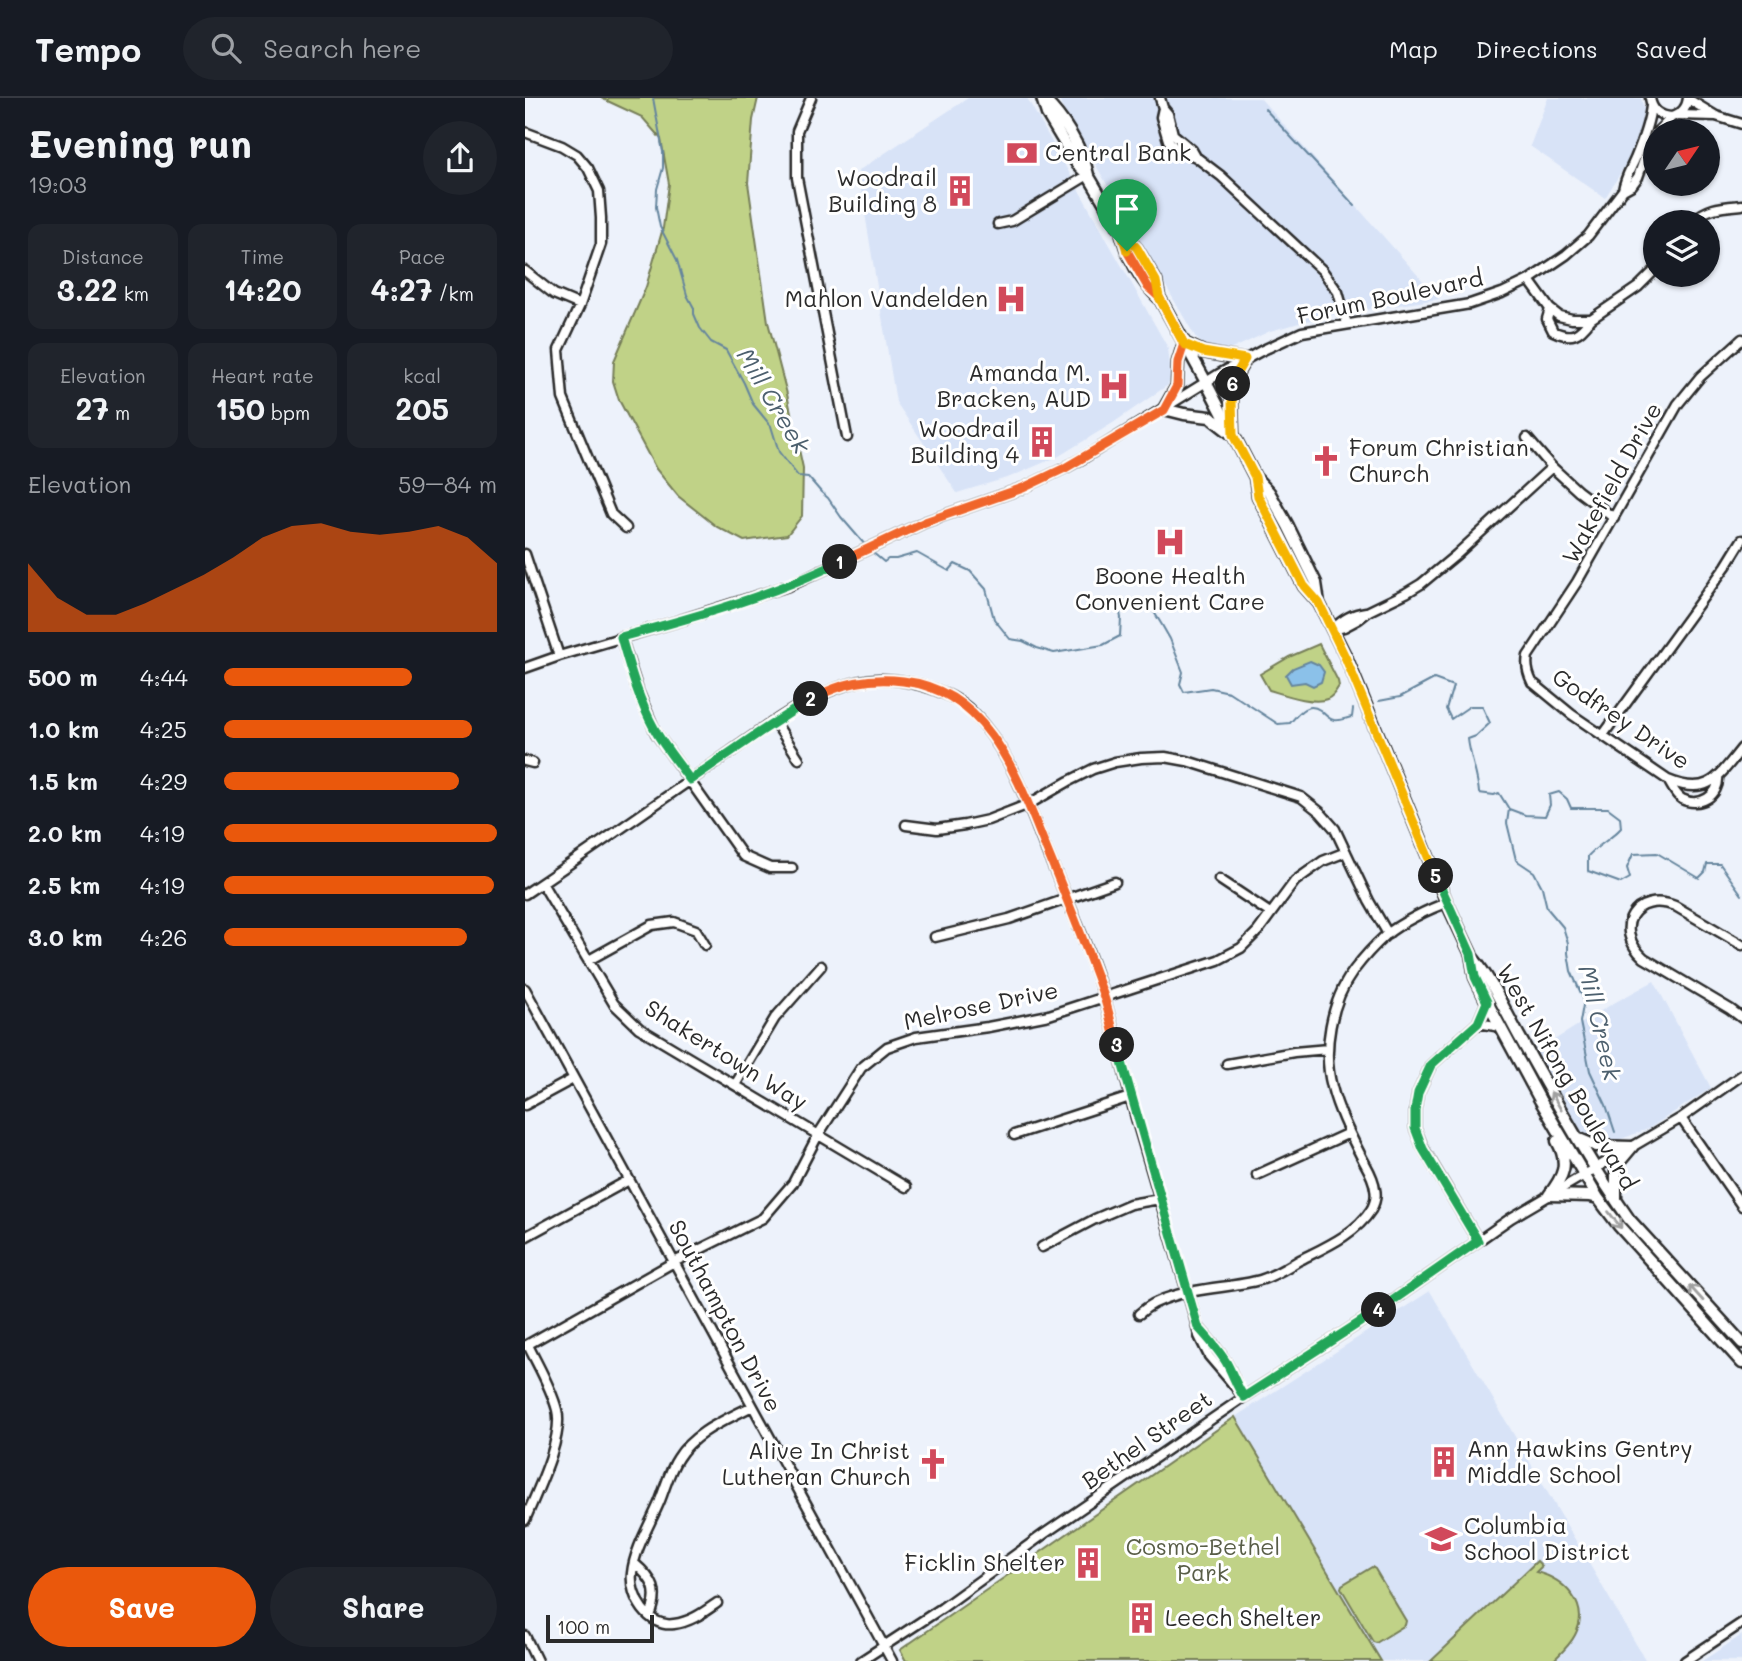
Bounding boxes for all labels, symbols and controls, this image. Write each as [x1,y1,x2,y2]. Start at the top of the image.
search box [183,17,673,80]
text: Tempo [35,27,141,70]
icon: search [207,29,245,67]
text: Search here [263,31,421,65]
text: Map [1389,33,1438,64]
text: Directions [1476,33,1598,64]
text: Saved [1636,33,1707,64]
text: Evening run [28,118,252,168]
north arrow [1643,119,1720,196]
map controls [1643,119,1720,287]
button: share [423,121,497,195]
bank icon: Central Bank [1005,136,1039,170]
place label: Central Bank [1045,137,1191,167]
place label: Woodrail Building 8 [828,162,937,218]
text: 19:03 [28,169,87,199]
building icon: Woodrail Building 8 [943,174,977,208]
pin [1097,179,1157,251]
icon: arrive [1108,190,1146,228]
button: layers [1643,210,1720,287]
text: Distance [62,244,144,269]
text: Time [241,244,284,269]
text: Pace [399,244,445,269]
street label: Forum Boulevard [1294,262,1486,330]
text: 3.22 [57,269,118,309]
text: 14:20 [224,269,301,309]
text: 4:27 [371,269,433,309]
text: km [118,281,149,306]
text: /km [433,281,474,306]
hospital icon: Mahlon Vandelden [994,282,1028,316]
place label: Mahlon Vandelden [785,283,988,313]
water label: Mill Creek [731,342,819,460]
place label: Amanda M. Bracken, AUD [937,357,1091,413]
text: Elevation [60,363,145,388]
text: Heart rate [211,363,314,388]
text: kcal [403,363,441,388]
pin: 6 [1215,366,1251,402]
hospital icon: Amanda M. Bracken, AUD [1097,369,1131,403]
text: 6 [1227,371,1238,396]
text: 27 [75,388,109,428]
text: 150 [215,388,265,428]
text: 205 [395,388,449,428]
street label: Wakefield Drive [1554,397,1668,568]
text: m [109,400,130,425]
text: bpm [265,400,310,425]
place label: Woodrail Building 4 [911,413,1019,469]
building icon: Woodrail Building 4 [1025,425,1059,459]
place label: Forum Christian Church [1349,432,1529,488]
church icon: Forum Christian Church [1309,444,1343,478]
text: Elevation [28,469,131,499]
text: 59–84 m [398,469,497,499]
hospital icon: Boone Health Convenient Care [1153,525,1187,559]
pin: 1 [823,545,857,580]
text: 1 [835,549,844,574]
place label: Boone Health Convenient Care [1075,560,1265,616]
street label: Godfrey Drive [1547,661,1696,775]
text: 500 m [28,662,98,692]
text: 4:44 [140,662,188,692]
pin: 2 [793,682,829,716]
text: 2 [805,686,816,711]
text: 1.0 km [28,714,99,744]
text: 4:25 [140,714,187,744]
text: 1.5 km [28,766,98,796]
text: 4:29 [140,766,187,796]
text: 2.0 km [28,818,102,848]
text: 4:19 [140,818,185,848]
pin: 5 [1419,858,1453,894]
text: 5 [1430,863,1441,888]
text: 2.5 km [28,870,100,900]
text: 4:19 [140,870,185,900]
text: 3.0 km [28,922,103,952]
text: 4:26 [140,922,187,952]
street label: West Nifong Boulevard [1491,958,1645,1195]
water label: Mill Creek [1572,962,1629,1085]
street label: Melrose Drive [901,974,1061,1036]
street label: Shakertown Way [640,992,814,1116]
pin: 3 [1099,1028,1135,1062]
text: 3 [1111,1032,1122,1057]
one-way arrow [1549,1091,1563,1111]
one-way arrow [1607,1211,1622,1229]
street label: Southampton Drive [662,1214,789,1417]
one-way arrow [1688,1284,1704,1302]
pin: 4 [1361,1292,1397,1328]
text: 4 [1372,1297,1385,1322]
street label: Bethel Street [1075,1383,1217,1495]
place label: Ann Hawkins Gentry Middle School [1467,1433,1693,1489]
place label: Alive In Christ Lutheran Church [722,1435,910,1491]
building icon: Ann Hawkins Gentry Middle School [1427,1445,1461,1479]
church icon: Alive In Christ Lutheran Church [916,1447,950,1481]
place label: Columbia School District [1464,1510,1630,1566]
school or university icon: Columbia School District [1424,1522,1458,1556]
park label: Cosmo-Bethel Park [1126,1531,1280,1587]
building icon: Ficklin Shelter [1071,1546,1105,1580]
place label: Ficklin Shelter [905,1547,1065,1577]
button: Save [28,1567,256,1647]
button: Share [270,1567,497,1647]
building icon: Leech Shelter [1125,1601,1159,1635]
place label: Leech Shelter [1165,1602,1321,1632]
scale bar [546,1612,655,1644]
text: 100 m [557,1614,610,1639]

